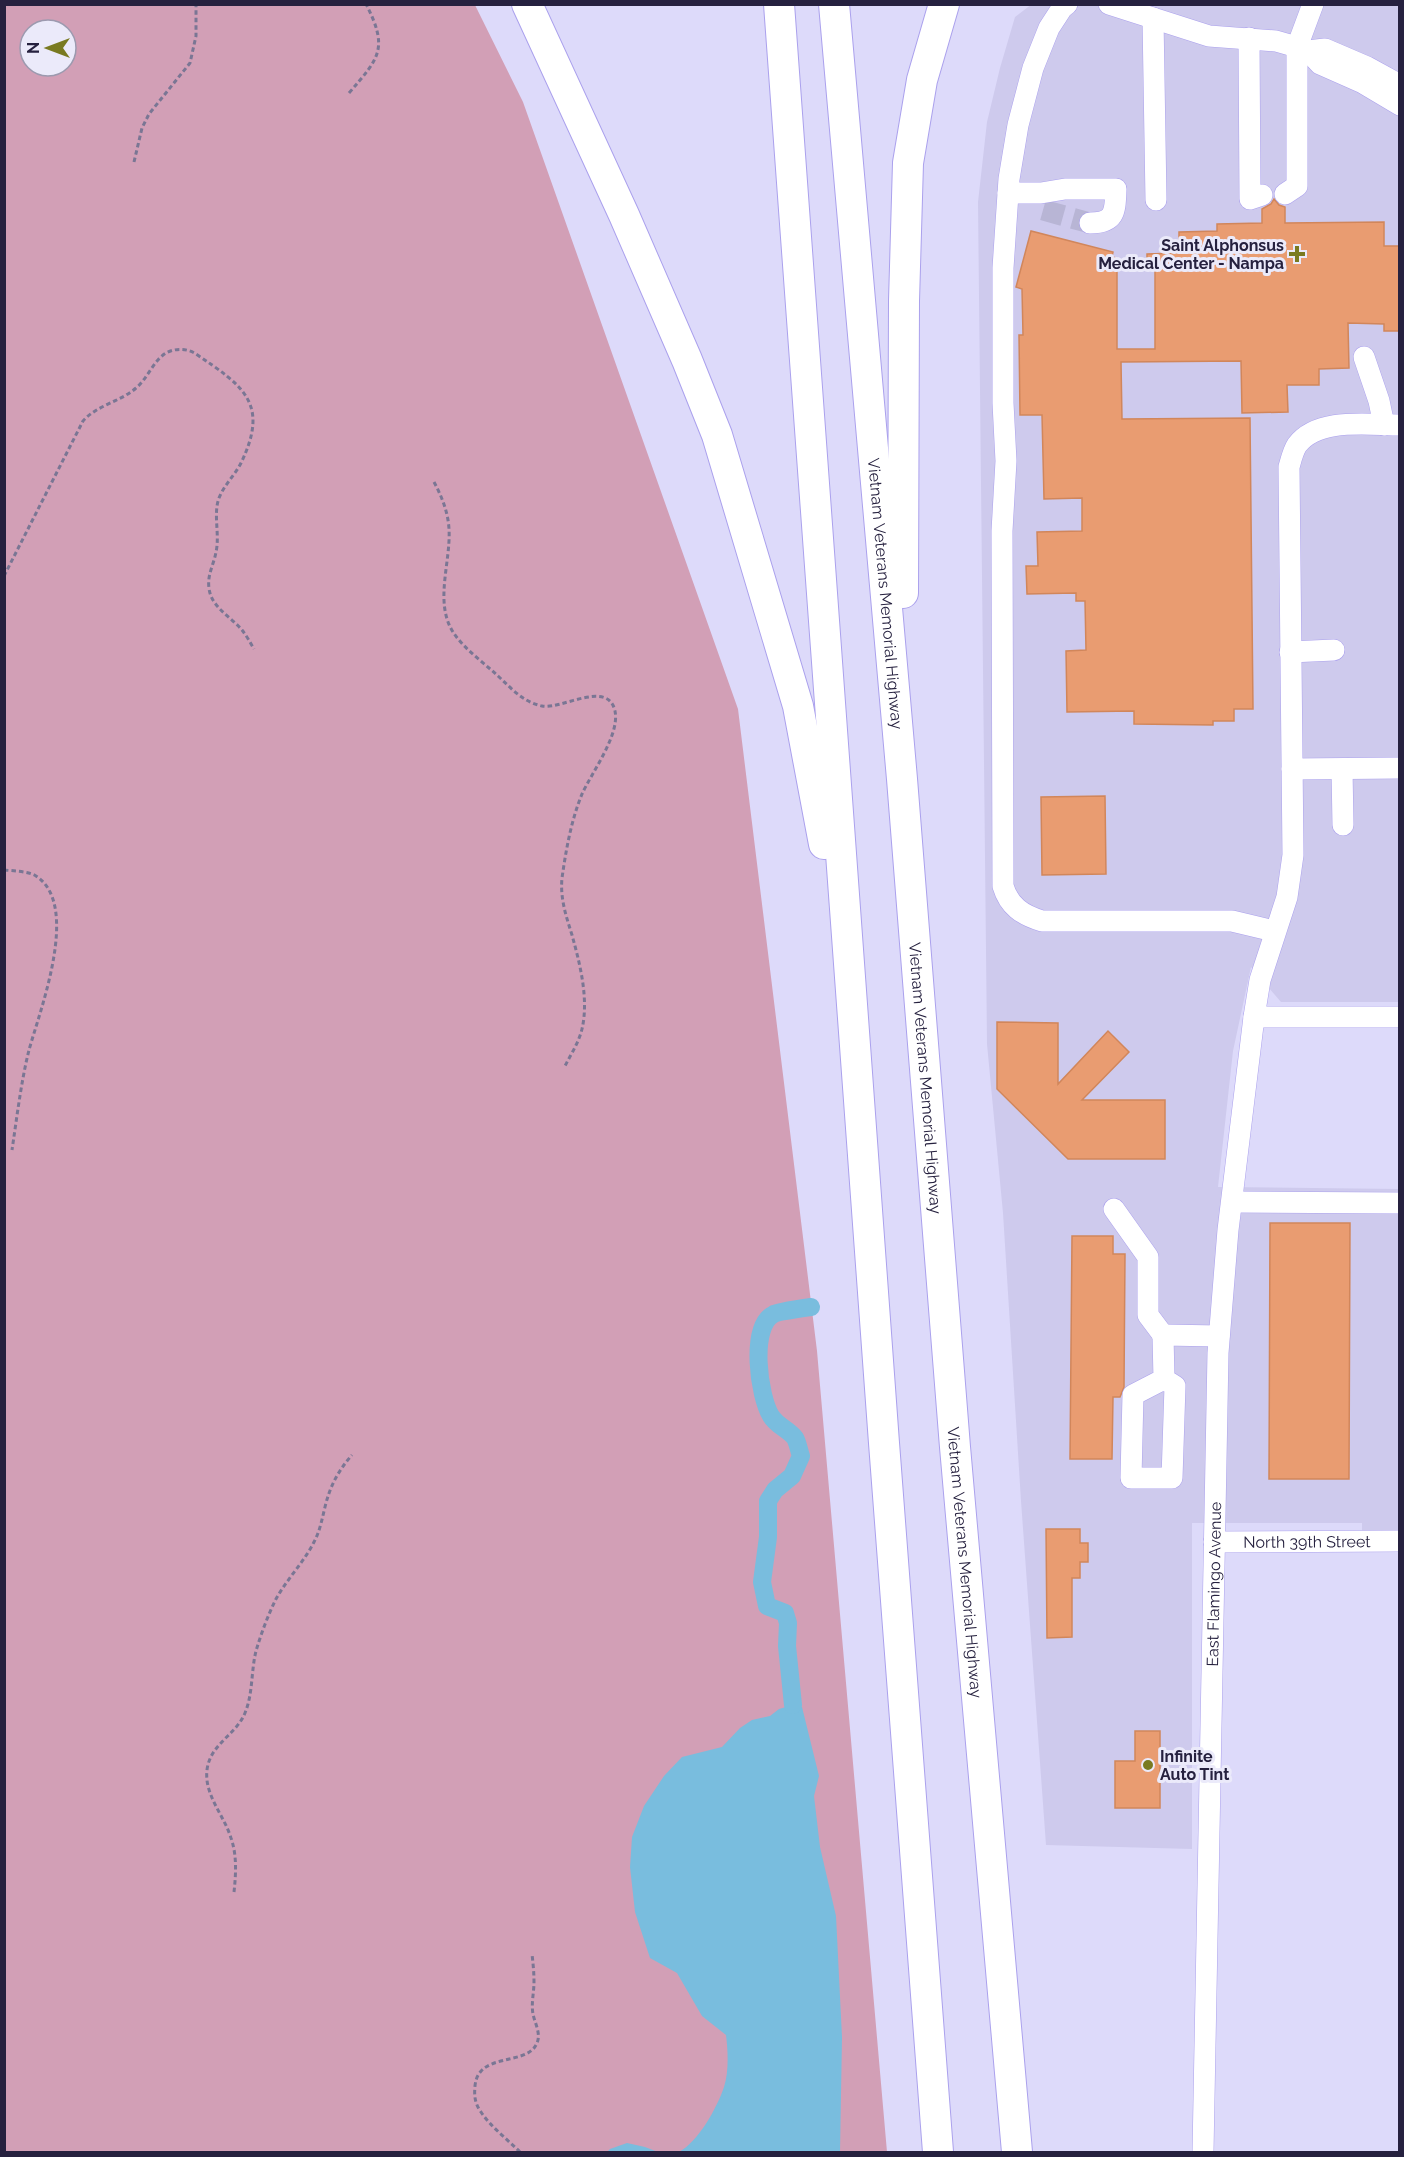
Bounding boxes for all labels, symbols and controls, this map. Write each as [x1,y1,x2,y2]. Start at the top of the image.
north arrow [18,18,78,78]
text: N [24,42,43,54]
place label: Saint Alphonsus Medical Center - Nampa [1098,236,1284,273]
marker: Saint Alphonsus Medical Center - Nampa [1288,245,1306,263]
street label: Vietnam Veterans Memorial Highway [864,457,907,731]
street label: Vietnam Veterans Memorial Highway [905,942,946,1215]
street label: Vietnam Veterans Memorial Highway [944,1426,987,1699]
street label: East Flamingo Avenue [1203,1501,1225,1667]
street label: North 39th Street [1243,1532,1371,1551]
place label: Infinite Auto Tint [1160,1747,1229,1784]
marker: Infinite Auto Tint [1141,1758,1155,1772]

